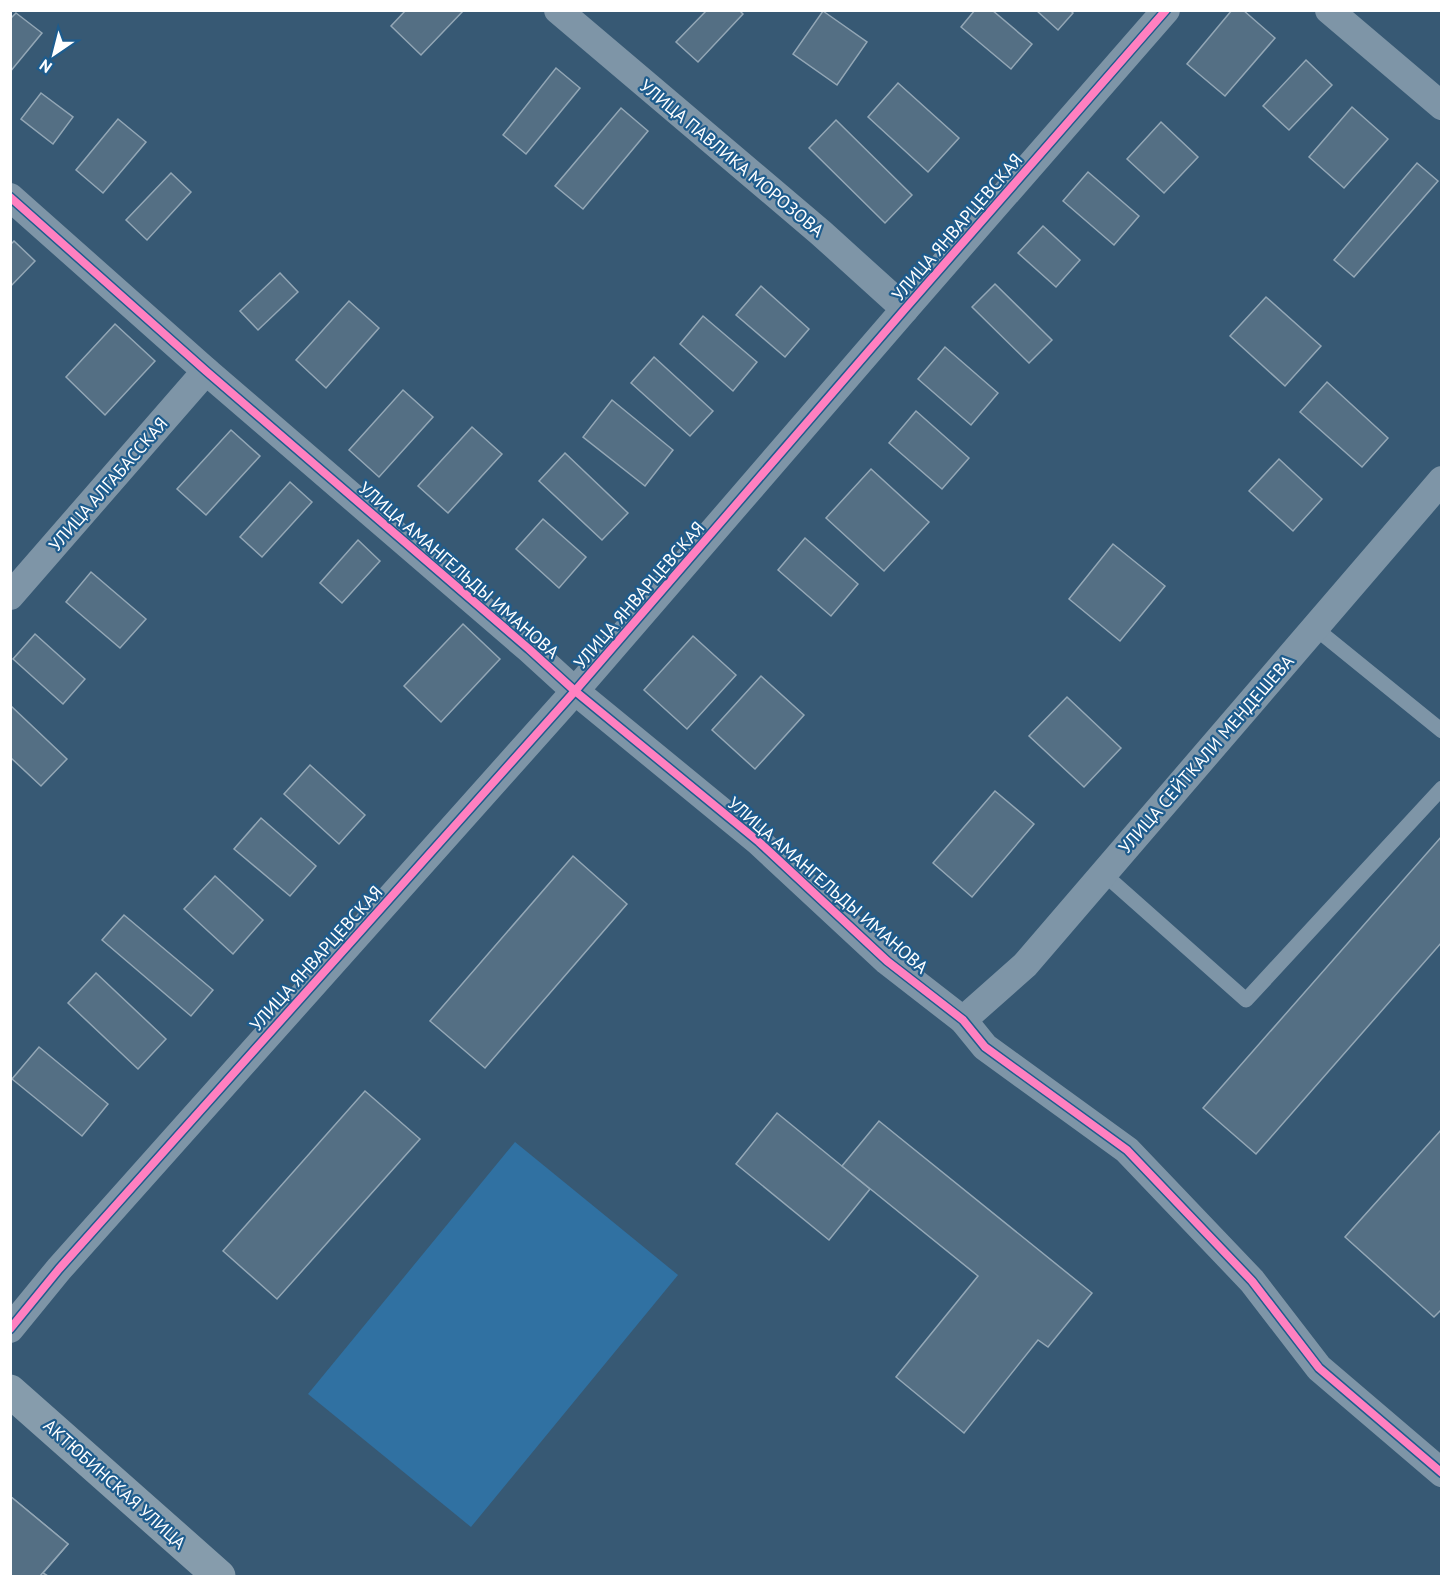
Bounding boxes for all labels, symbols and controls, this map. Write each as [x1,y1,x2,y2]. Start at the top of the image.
north arrow [24,24,84,84]
text: N [35,55,55,77]
street label: УЛИЦА ПАВЛИКА МОРОЗОВА [635,74,829,242]
street label: УЛИЦА ЯНВАРЦЕВСКАЯ [887,149,1027,305]
street label: УЛИЦА АЛГАБАССКАЯ [44,412,172,556]
street label: УЛИЦА АМАНГЕЛЬДЫ ИМАНОВА [354,477,564,664]
street label: УЛИЦА ЯНВАРЦЕВСКАЯ [569,517,709,673]
street label: УЛИЦА СЕЙТКАЛИ МЕНДЕШЕВА [1113,650,1299,858]
street label: УЛИЦА АМАНГЕЛЬДЫ ИМАНОВА [723,792,933,979]
street label: УЛИЦА ЯНВАРЦЕВСКАЯ [245,880,387,1036]
street label: АКТЮБИНСКАЯ УЛИЦА [39,1414,191,1554]

